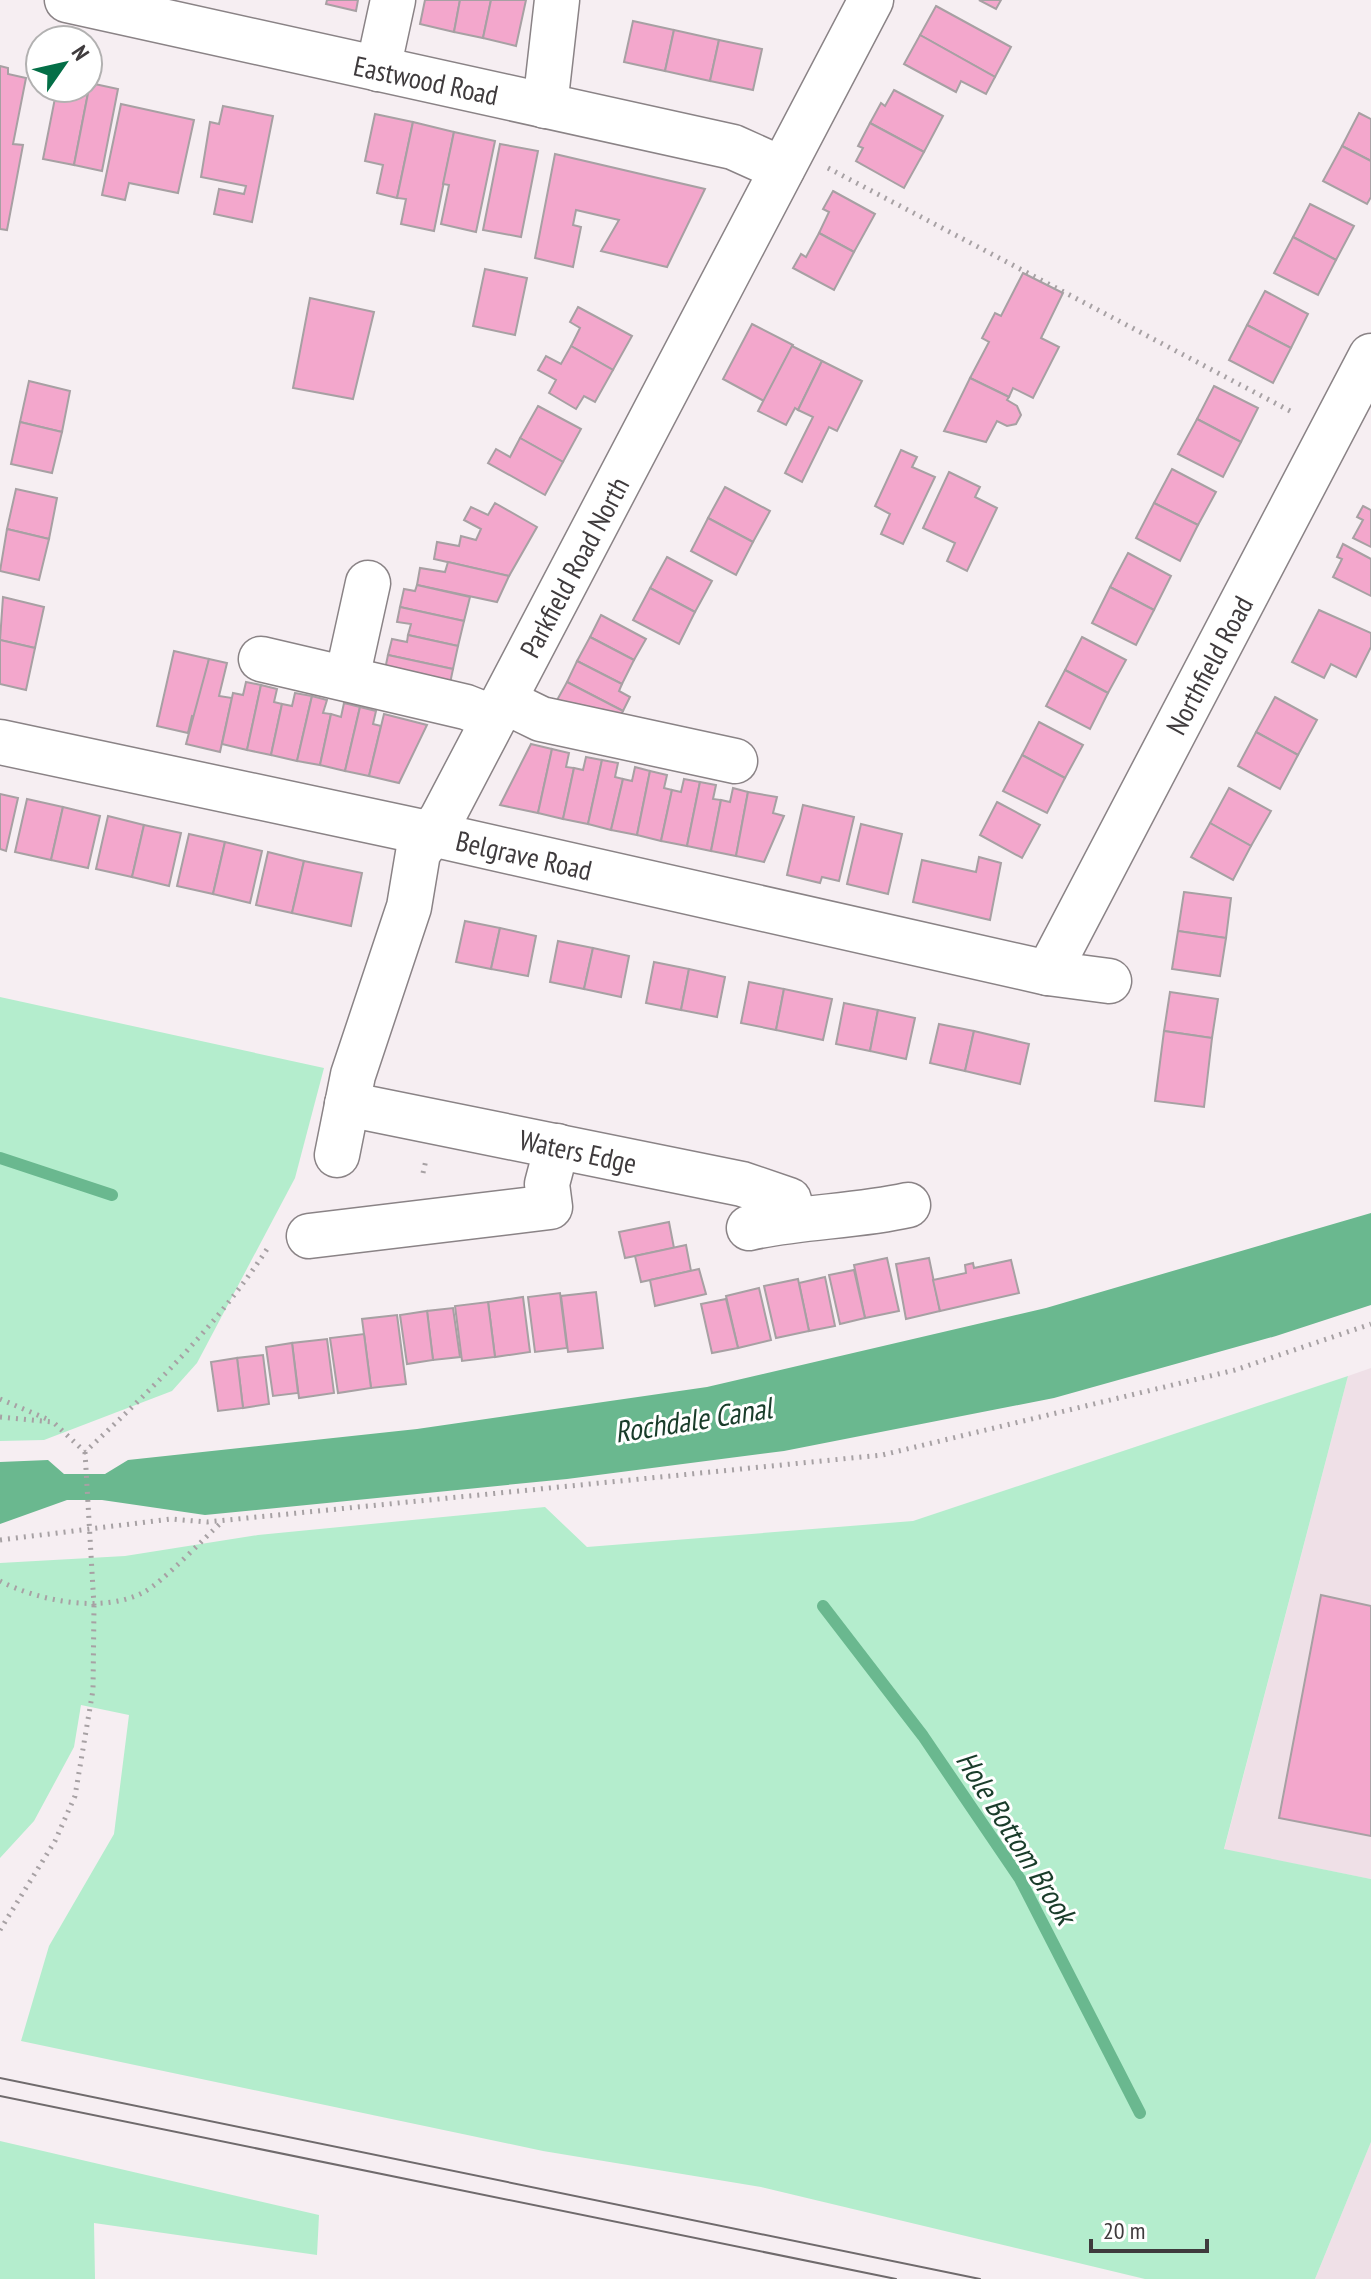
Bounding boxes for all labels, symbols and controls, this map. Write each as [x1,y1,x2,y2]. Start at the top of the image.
north arrow [24,24,104,104]
text: N [66,40,96,66]
street label: Eastwood Road [350,47,502,113]
street label: Parkfield Road North [511,470,637,664]
street label: Northfield Road [1157,589,1261,741]
street label: Belgrave Road [452,821,596,889]
street label: Waters Edge [516,1121,640,1181]
water label: Rochdale Canal [612,1387,777,1451]
water label: Hole Bottom Brook [948,1743,1087,1934]
scale bar [1091,2203,1207,2253]
text: 20 m [1103,2215,1145,2246]

